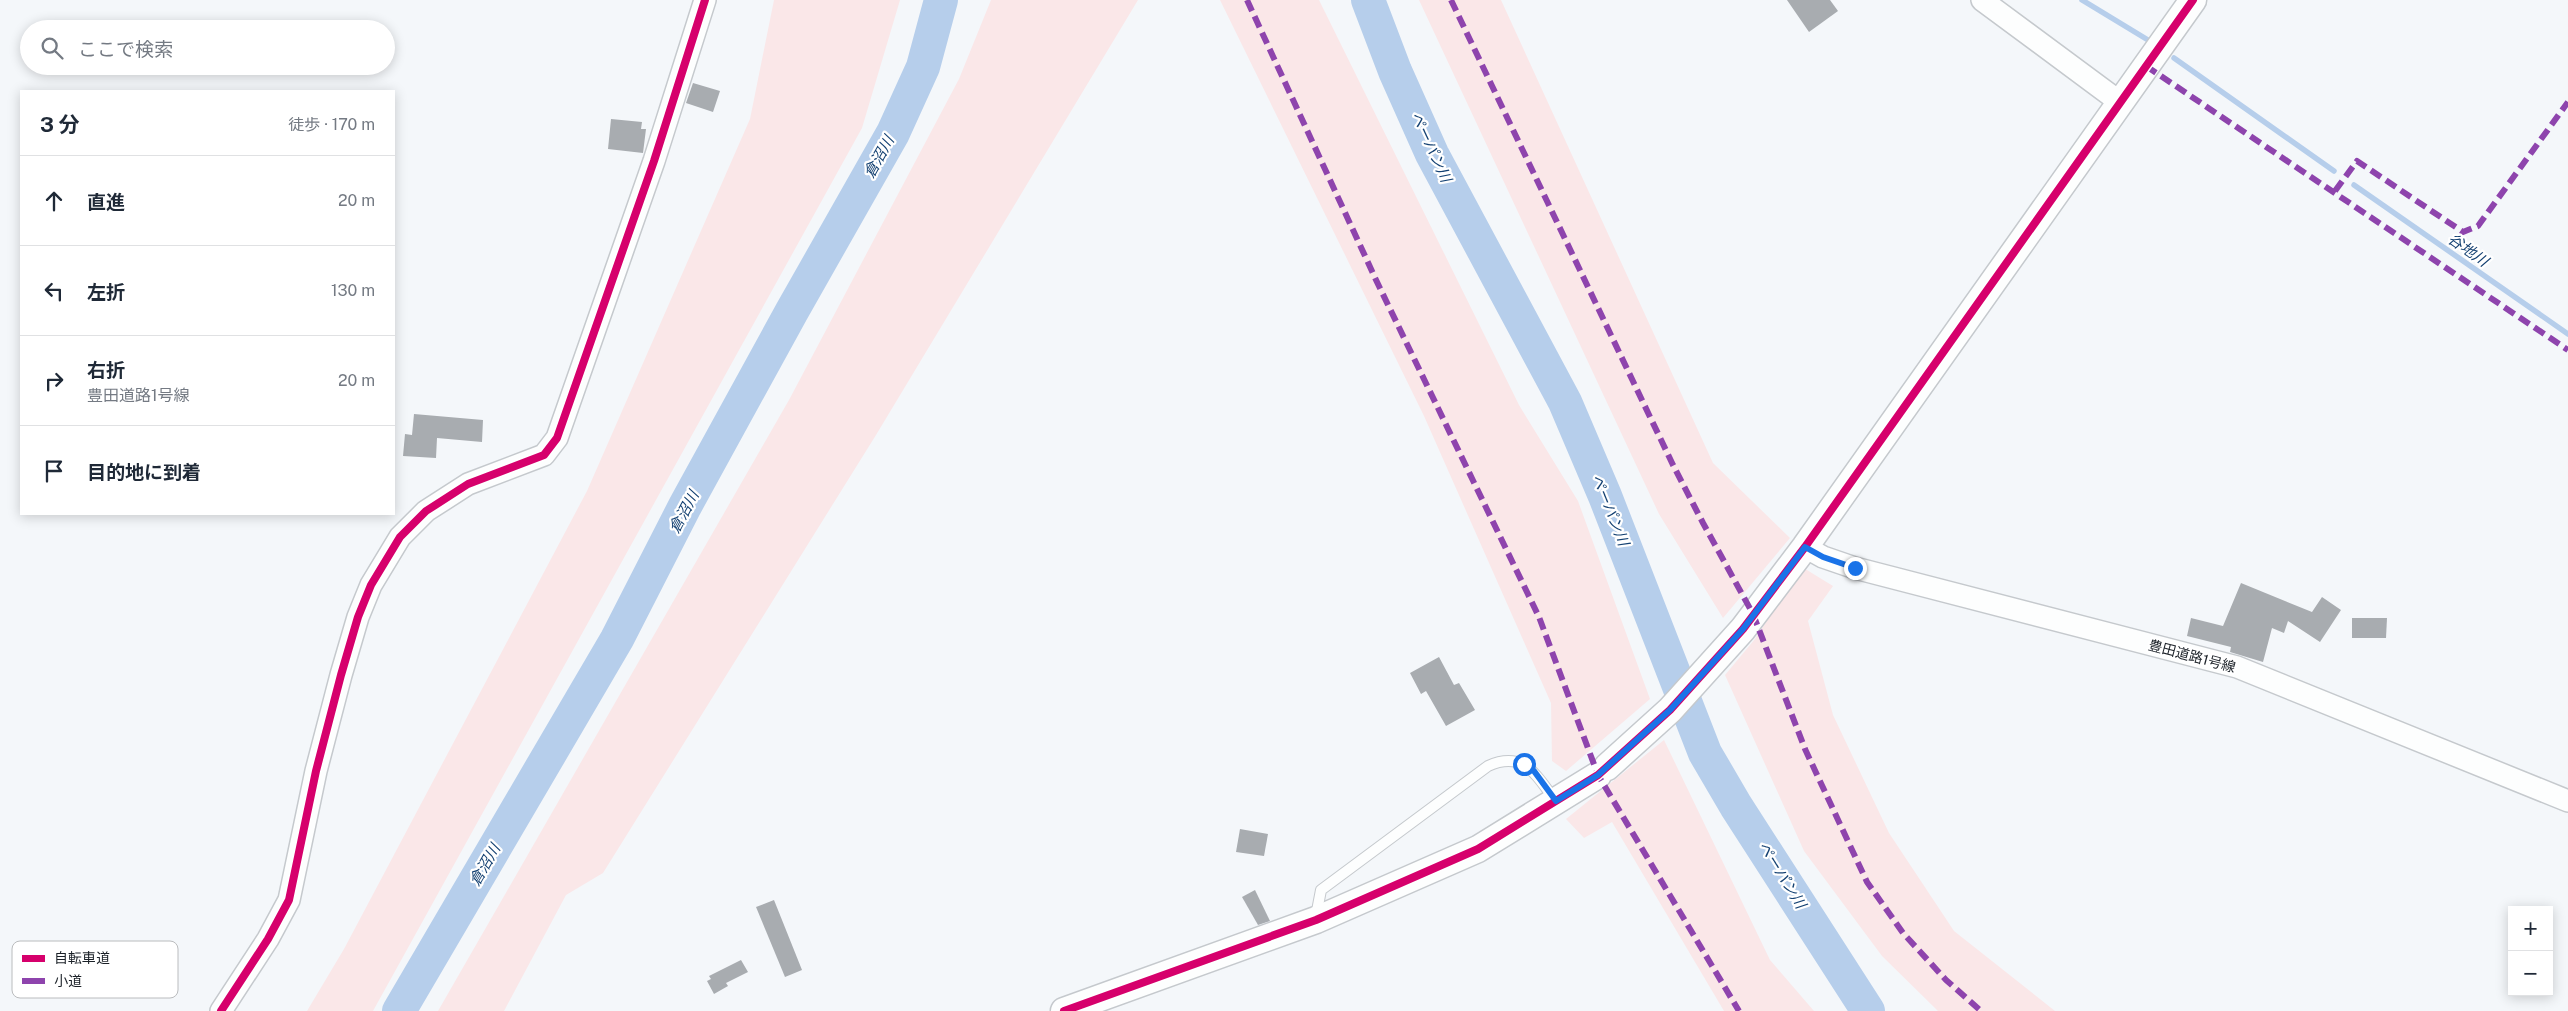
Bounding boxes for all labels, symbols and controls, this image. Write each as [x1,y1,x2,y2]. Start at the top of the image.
search box [20,20,395,75]
icon: search [38,34,66,62]
text: ここで検索 [78,38,173,60]
water label: ペーパン川 [1408,109,1456,186]
text: 3 分 [40,112,80,137]
text: 徒歩 · 170 m [288,115,375,134]
water label: 倉沼川 [860,131,898,181]
icon: ahead [40,187,68,215]
text: 直進 [87,191,125,213]
text: 20 m [338,191,375,210]
water label: 谷地川 [2445,230,2493,271]
icon: left [40,277,68,305]
text: 左折 [87,281,125,303]
text: 130 m [331,281,375,300]
text: 右折 [87,359,125,381]
icon: right [40,367,68,395]
text: 20 m [338,371,375,390]
text: 豊田道路1号線 [87,386,190,405]
icon: arrive [40,457,68,485]
text: 目的地に到着 [87,461,201,483]
water label: ペーパン川 [1588,472,1633,550]
water label: 倉沼川 [665,486,703,536]
route end [1844,557,1867,580]
street label: 豊田道路1号線 [2147,637,2237,675]
route start [1513,753,1536,776]
water label: ペーパン川 [1755,838,1811,913]
water label: 倉沼川 [466,839,504,888]
map controls [2508,906,2553,996]
button: + [2508,906,2553,951]
legend [12,941,178,998]
text: 自転車道 [54,950,110,966]
button: − [2508,951,2553,996]
text: 小道 [54,973,82,989]

